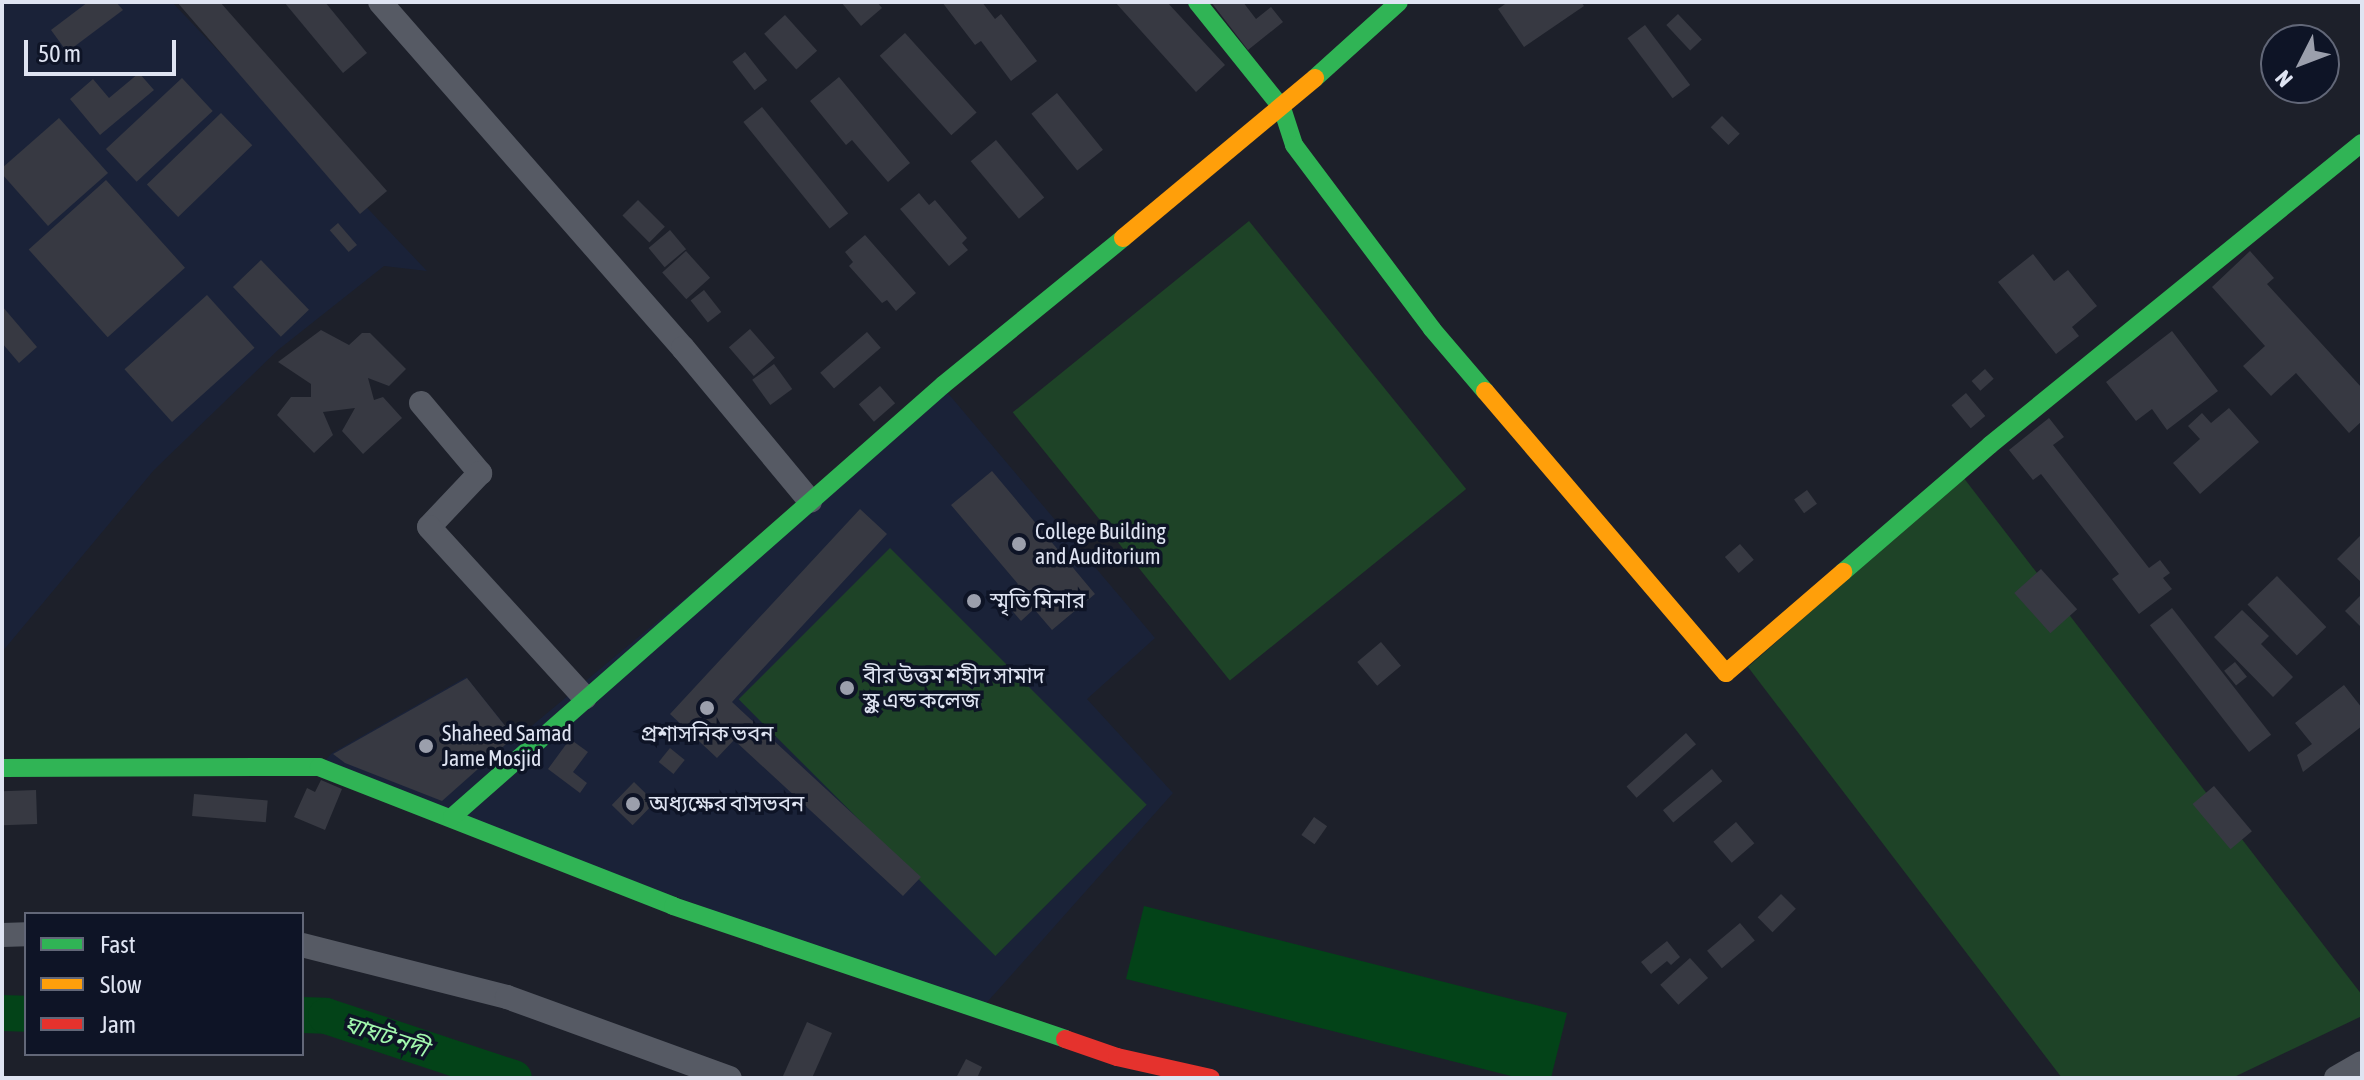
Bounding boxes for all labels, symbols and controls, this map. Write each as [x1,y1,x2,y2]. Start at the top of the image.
scale bar [28,24,180,74]
north arrow [2260,24,2340,104]
text: 50 m [38,40,81,67]
text: N [2270,65,2298,92]
place label: College Building and Auditorium [1035,518,1166,570]
marker: College Building and Auditorium [1010,535,1028,553]
place label: স্মৃতি মিনার [990,588,1085,614]
marker: স্মৃতি মিনার [965,592,983,610]
place label: বীর উত্তম শহীদ সামাদ স্কুল এন্ড কলেজ [863,662,1045,714]
marker: বীর উত্তম শহীদ সামাদ স্কুল এন্ড কলেজ [838,679,856,697]
marker: প্রশাসনিক ভবন [698,699,716,717]
place label: Shaheed Samad Jame Mosjid [442,720,572,772]
place label: প্রশাসনিক ভবন [641,721,773,747]
marker: Shaheed Samad Jame Mosjid [417,737,435,755]
place label: অধ্যক্ষের বাসভবন [649,791,804,817]
marker: অধ্যক্ষের বাসভবন [624,795,642,813]
legend [24,912,304,1056]
text: Fast [100,931,136,958]
text: Slow [100,971,142,998]
water label: ঘাঘট নদী [340,1009,432,1063]
text: Jam [100,1011,136,1038]

